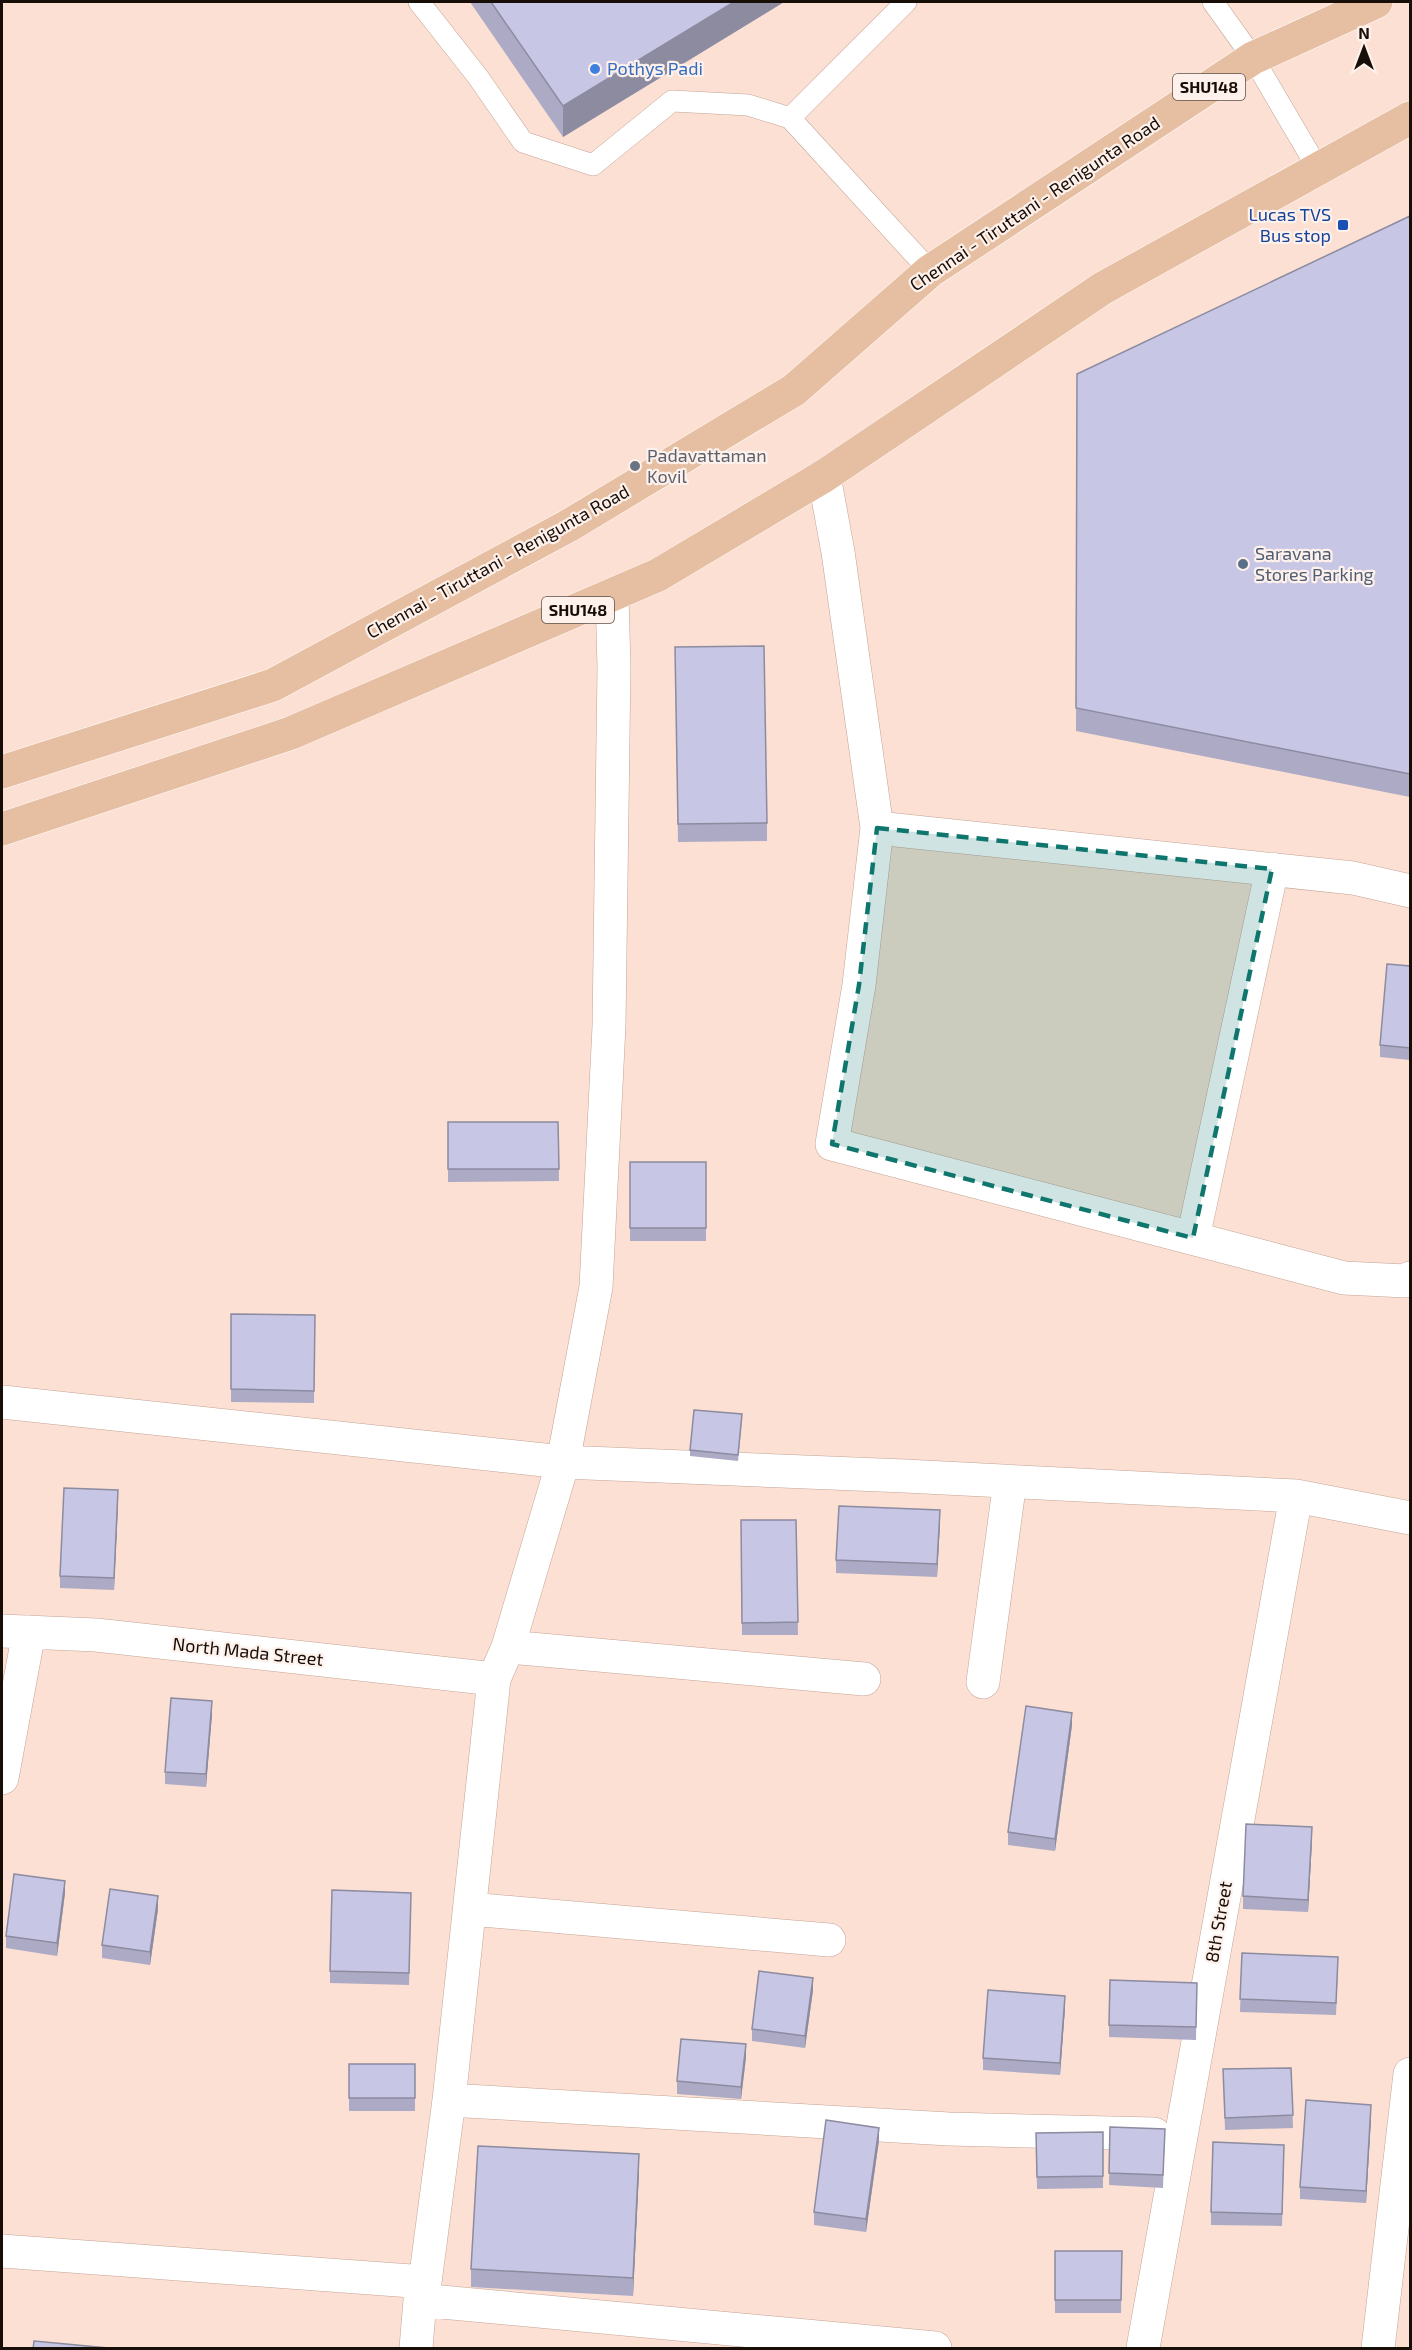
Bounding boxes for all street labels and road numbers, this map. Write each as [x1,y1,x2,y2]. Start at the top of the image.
road number: SHU148 [1173,74,1245,100]
street label: Chennai - Tiruttani - Renigunta Road [905,111,1164,295]
street label: Chennai - Tiruttani - Renigunta Road [362,480,633,643]
road number: SHU148 [542,597,614,623]
street label: North Mada Street [172,1632,325,1670]
street label: 8th Street [1200,1879,1236,1964]

